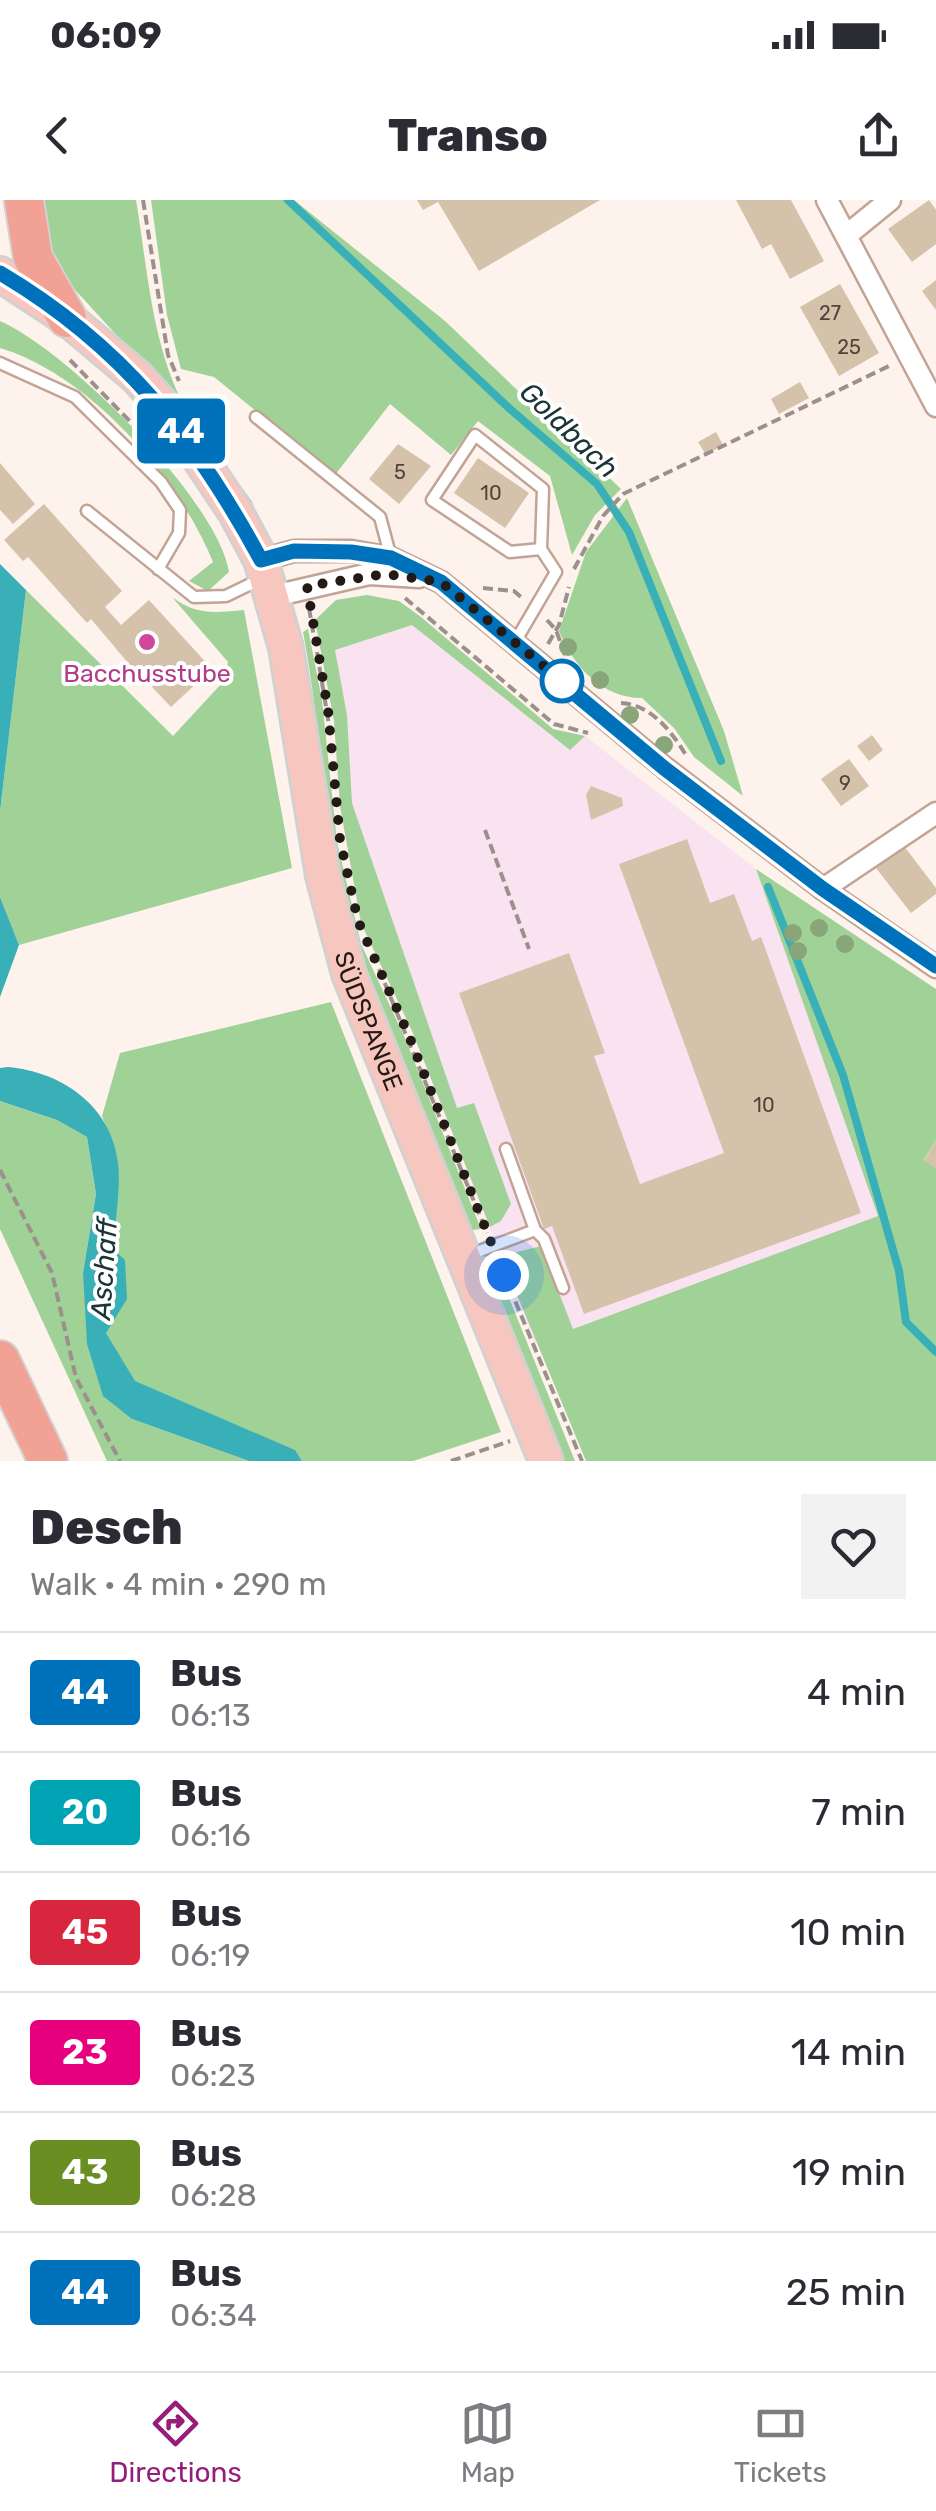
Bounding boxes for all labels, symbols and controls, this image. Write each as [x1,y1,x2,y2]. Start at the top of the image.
text: 06:09 [50,12,162,58]
icon: back [30,108,85,163]
icon: share [851,108,906,163]
text: Transo [388,109,548,162]
house number: 27 [819,301,841,325]
house number: 25 [837,335,861,359]
water label: Goldbach [513,375,625,485]
line badge: 44 [136,398,226,464]
text: 44 [157,410,205,452]
house number: 5 [394,460,406,484]
house number: 10 [480,481,502,505]
marker: Bacchusstube [136,631,158,653]
place label: Bacchusstube [63,659,231,688]
unlabelled marker [541,660,583,702]
house number: 9 [839,771,851,795]
street label: SÜDSPANGE [329,948,409,1095]
house number: 10 [753,1093,775,1117]
water label: Aschaff [84,1215,124,1323]
your location [479,1250,529,1300]
button: heart [801,1494,906,1599]
text: Desch [30,1499,183,1556]
text: Walk · 4 min · 290 m [30,1565,327,1603]
text: Bus [170,1650,242,1696]
text: 4 min [807,1669,906,1715]
text: 44 [61,1671,109,1713]
text: 06:13 [170,1696,251,1734]
text: Bus [170,1770,242,1816]
text: 7 min [811,1789,906,1835]
text: 20 [62,1791,108,1833]
text: 06:16 [170,1816,251,1854]
text: Bus [170,1890,242,1936]
text: 10 min [790,1909,906,1955]
text: 45 [62,1911,108,1953]
text: 06:19 [170,1936,250,1974]
text: Bus [170,2010,242,2056]
text: 14 min [791,2029,906,2075]
text: 23 [62,2031,108,2073]
text: 06:23 [170,2056,256,2094]
text: Bus [170,2130,242,2176]
text: 19 min [792,2149,906,2195]
text: 43 [62,2151,108,2193]
text: 06:28 [170,2176,257,2214]
text: Bus [170,2250,242,2296]
text: 25 min [786,2269,906,2315]
text: 44 [61,2271,109,2313]
text: 06:34 [170,2296,257,2334]
tab: Directions [109,2396,242,2489]
tab: Map [460,2396,515,2489]
tab: Tickets [734,2396,827,2489]

